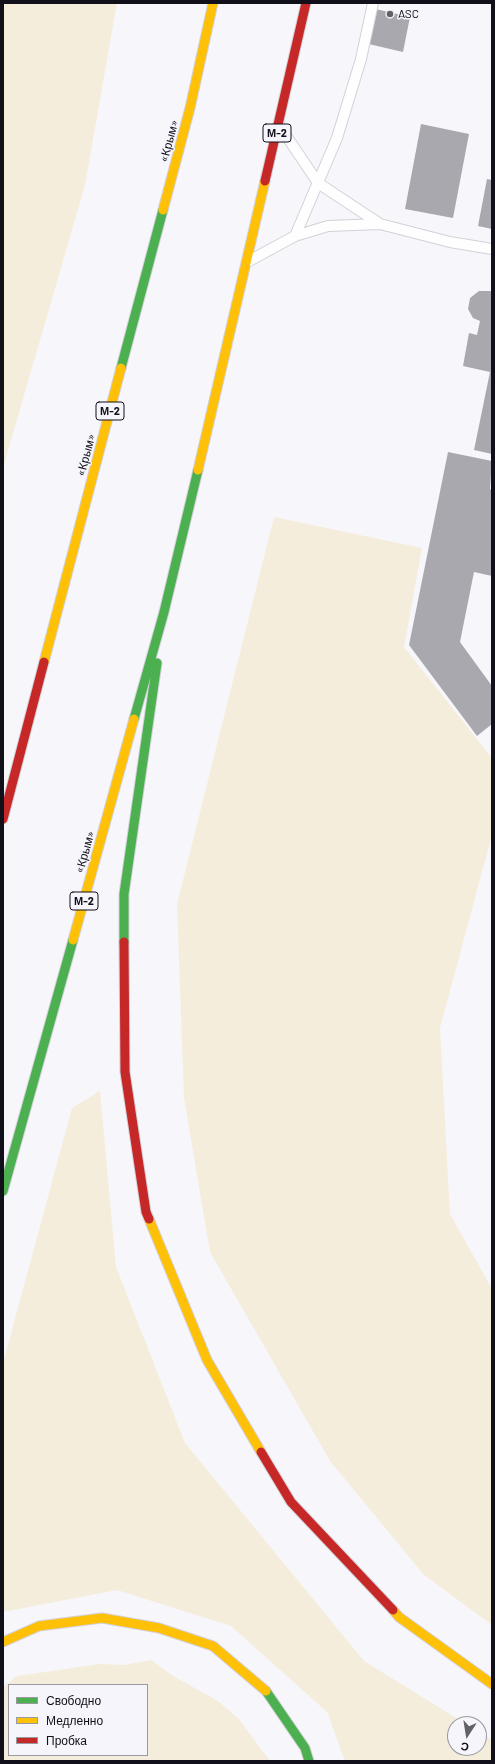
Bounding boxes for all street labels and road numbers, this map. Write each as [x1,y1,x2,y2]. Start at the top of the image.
street label: «Крым» [156,118,182,164]
road number: М-2 [263,124,291,142]
road number: М-2 [96,402,124,420]
street label: «Крым» [73,432,99,478]
street label: «Крым» [72,829,98,875]
road number: М-2 [70,892,98,910]

